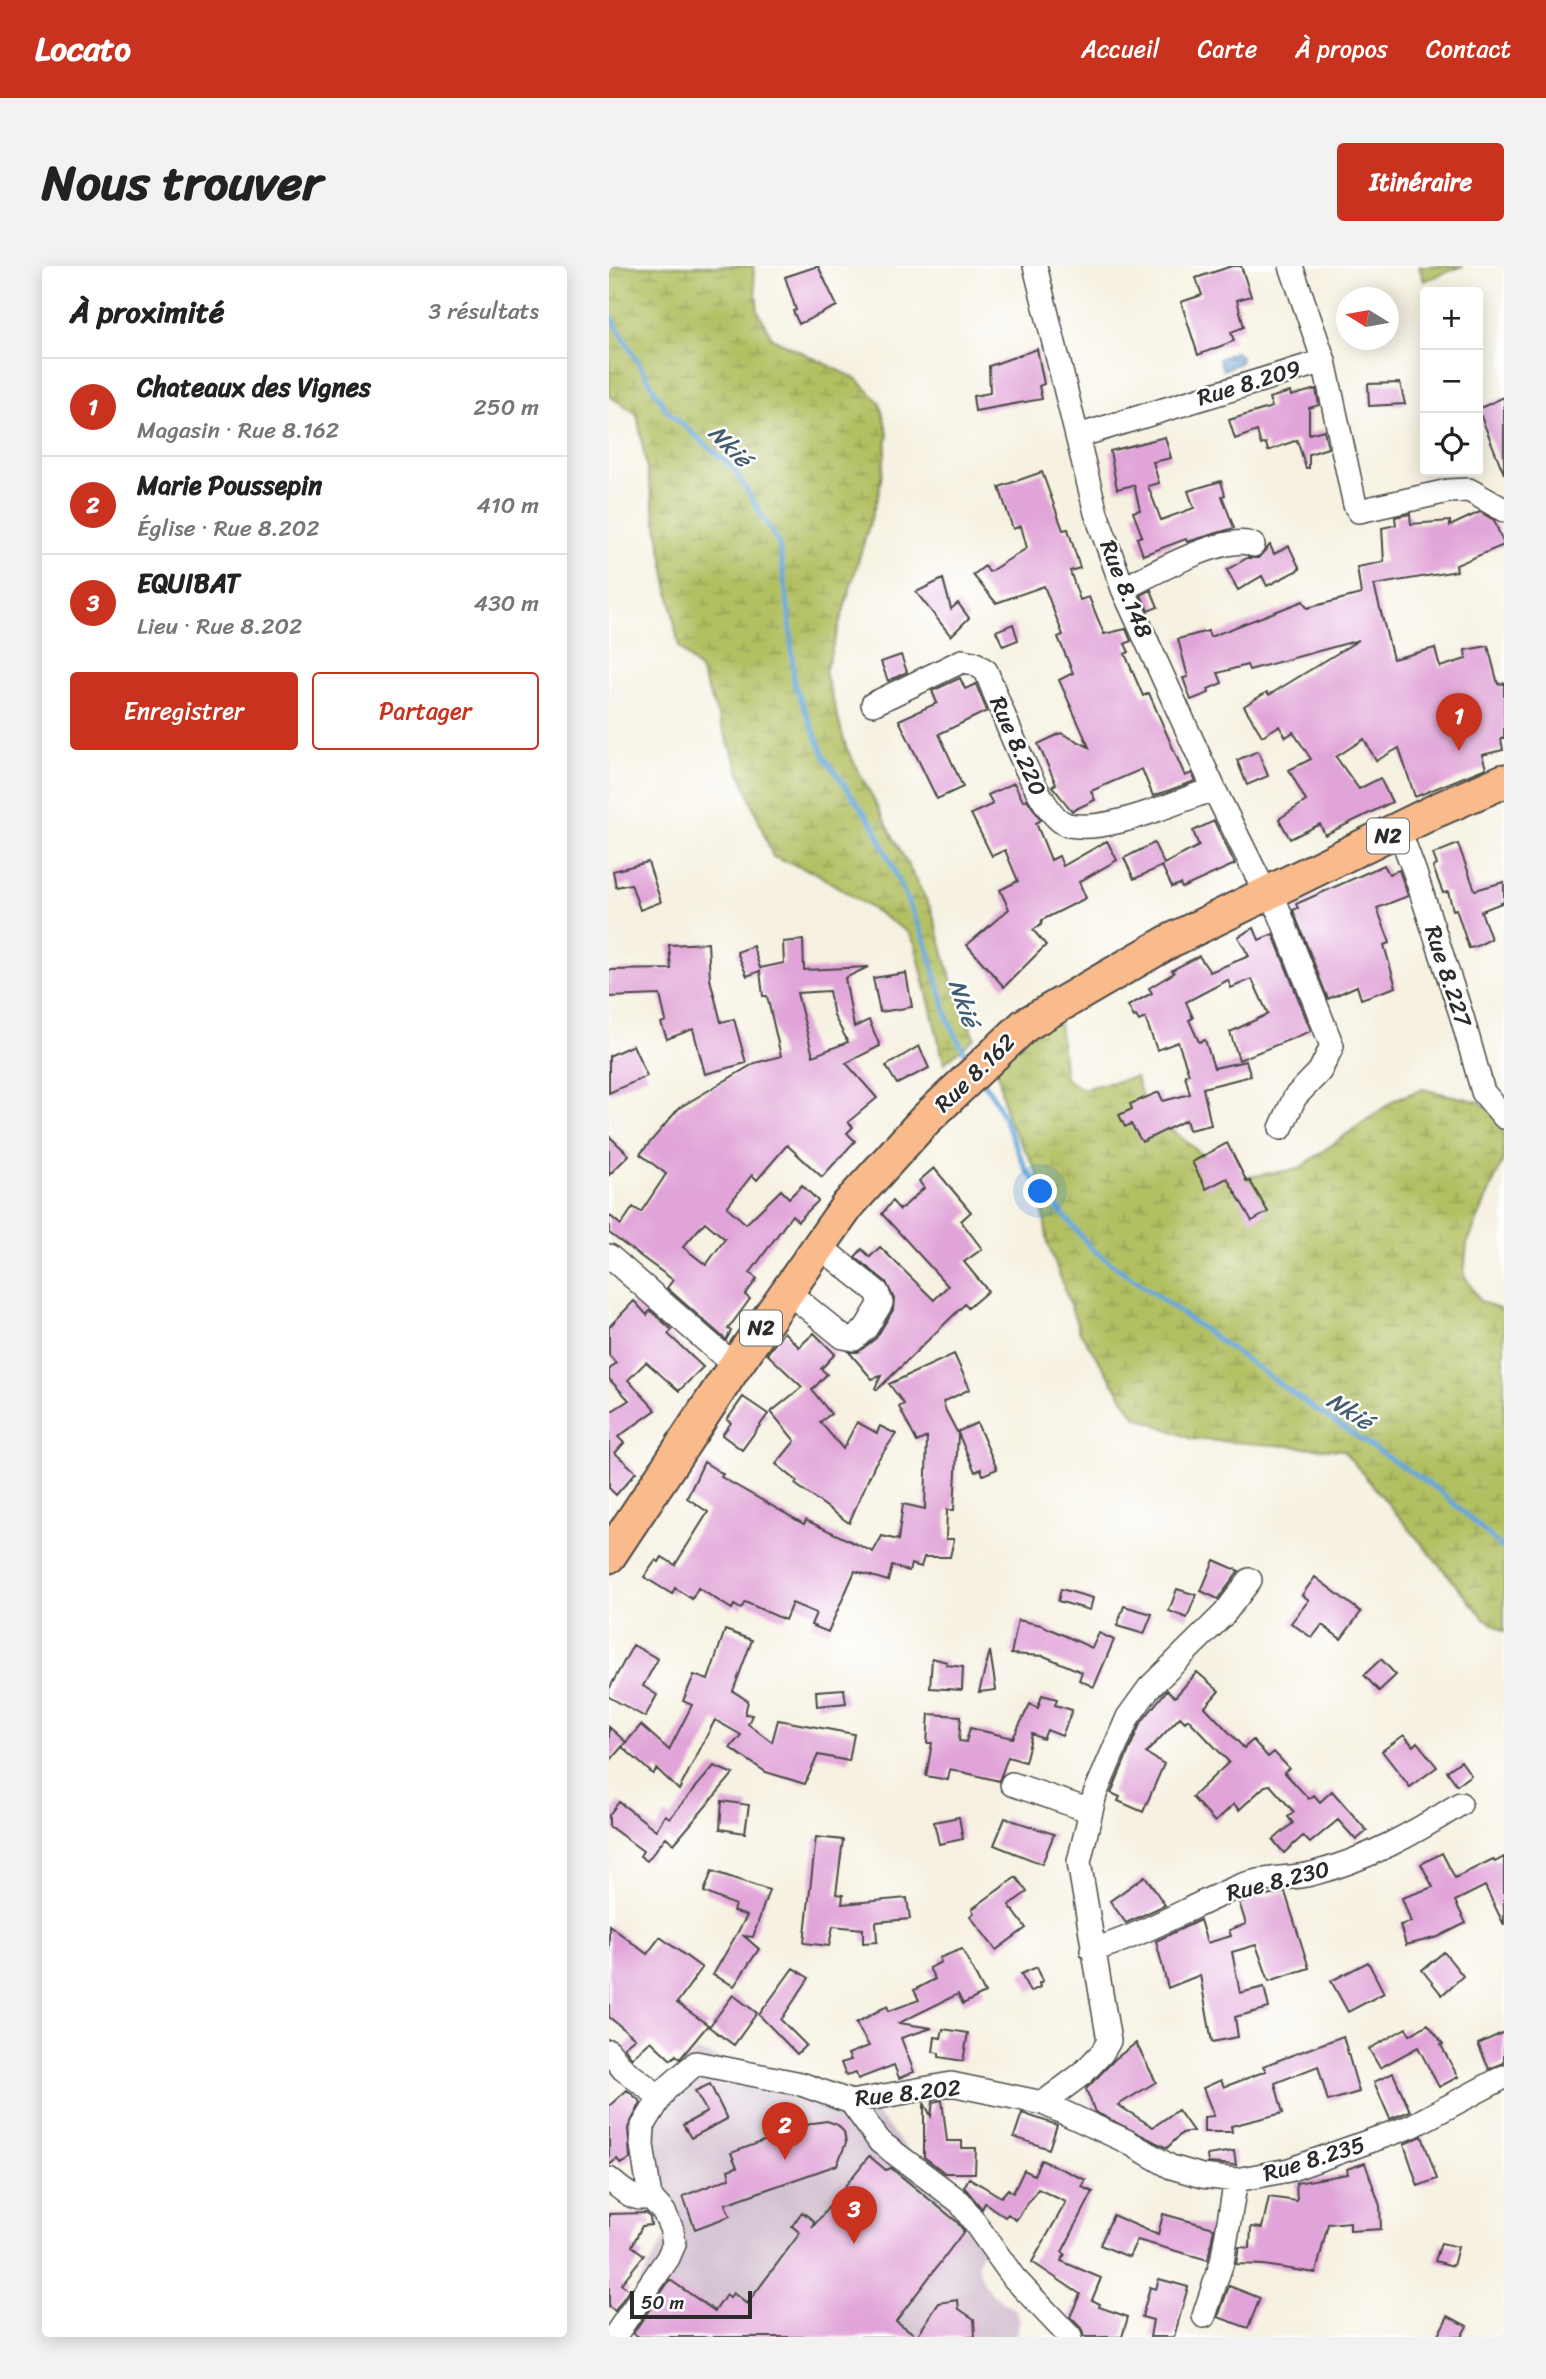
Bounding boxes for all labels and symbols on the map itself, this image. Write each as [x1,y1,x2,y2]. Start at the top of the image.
north arrow [1336,287,1399,350]
street label: Rue 8.209 [1192,348,1306,418]
water label: Nkié [698,414,765,481]
street label: Rue 8.148 [1088,534,1164,645]
street label: Rue 8.220 [978,689,1058,803]
pin: 1 [1436,693,1482,751]
road number: N2 [1367,818,1409,854]
street label: Rue 8.227 [1412,920,1484,1034]
water label: Nkié [936,973,993,1036]
street label: Rue 8.162 [924,1023,1026,1123]
your location [1023,1174,1057,1208]
road number: N2 [740,1310,782,1346]
water label: Nkié [1318,1380,1385,1444]
street label: Rue 8.230 [1222,1848,1334,1914]
street label: Rue 8.202 [853,2067,963,2119]
pin: 2 [762,2102,808,2160]
street label: Rue 8.235 [1258,2124,1370,2194]
pin: 3 [831,2186,877,2244]
scale bar [630,2288,753,2320]

